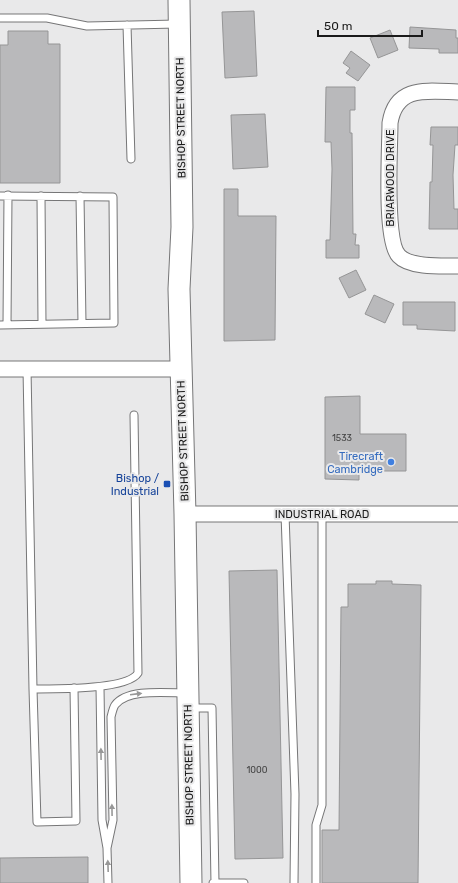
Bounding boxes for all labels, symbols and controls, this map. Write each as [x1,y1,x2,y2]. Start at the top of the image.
scale bar [318,12,422,38]
text: 50 m [324,19,352,33]
street label: BISHOP STREET NORTH [173,57,189,179]
street label: BRIARWOOD DRIVE [384,129,397,227]
street label: BISHOP STREET NORTH [174,380,192,502]
house number: 1533 [332,433,352,443]
place label: Tirecraft Cambridge [327,450,384,476]
marker: Tirecraft Cambridge [386,457,396,467]
place label: Bishop / Industrial [111,472,160,498]
marker: Bishop / Industrial [162,479,172,489]
street label: INDUSTRIAL ROAD [275,508,369,521]
one-way arrow [130,691,142,698]
street label: BISHOP STREET NORTH [181,704,197,826]
one-way arrow [98,747,104,760]
house number: 1000 [247,765,268,775]
one-way arrow [109,804,116,816]
one-way arrow [104,860,111,872]

